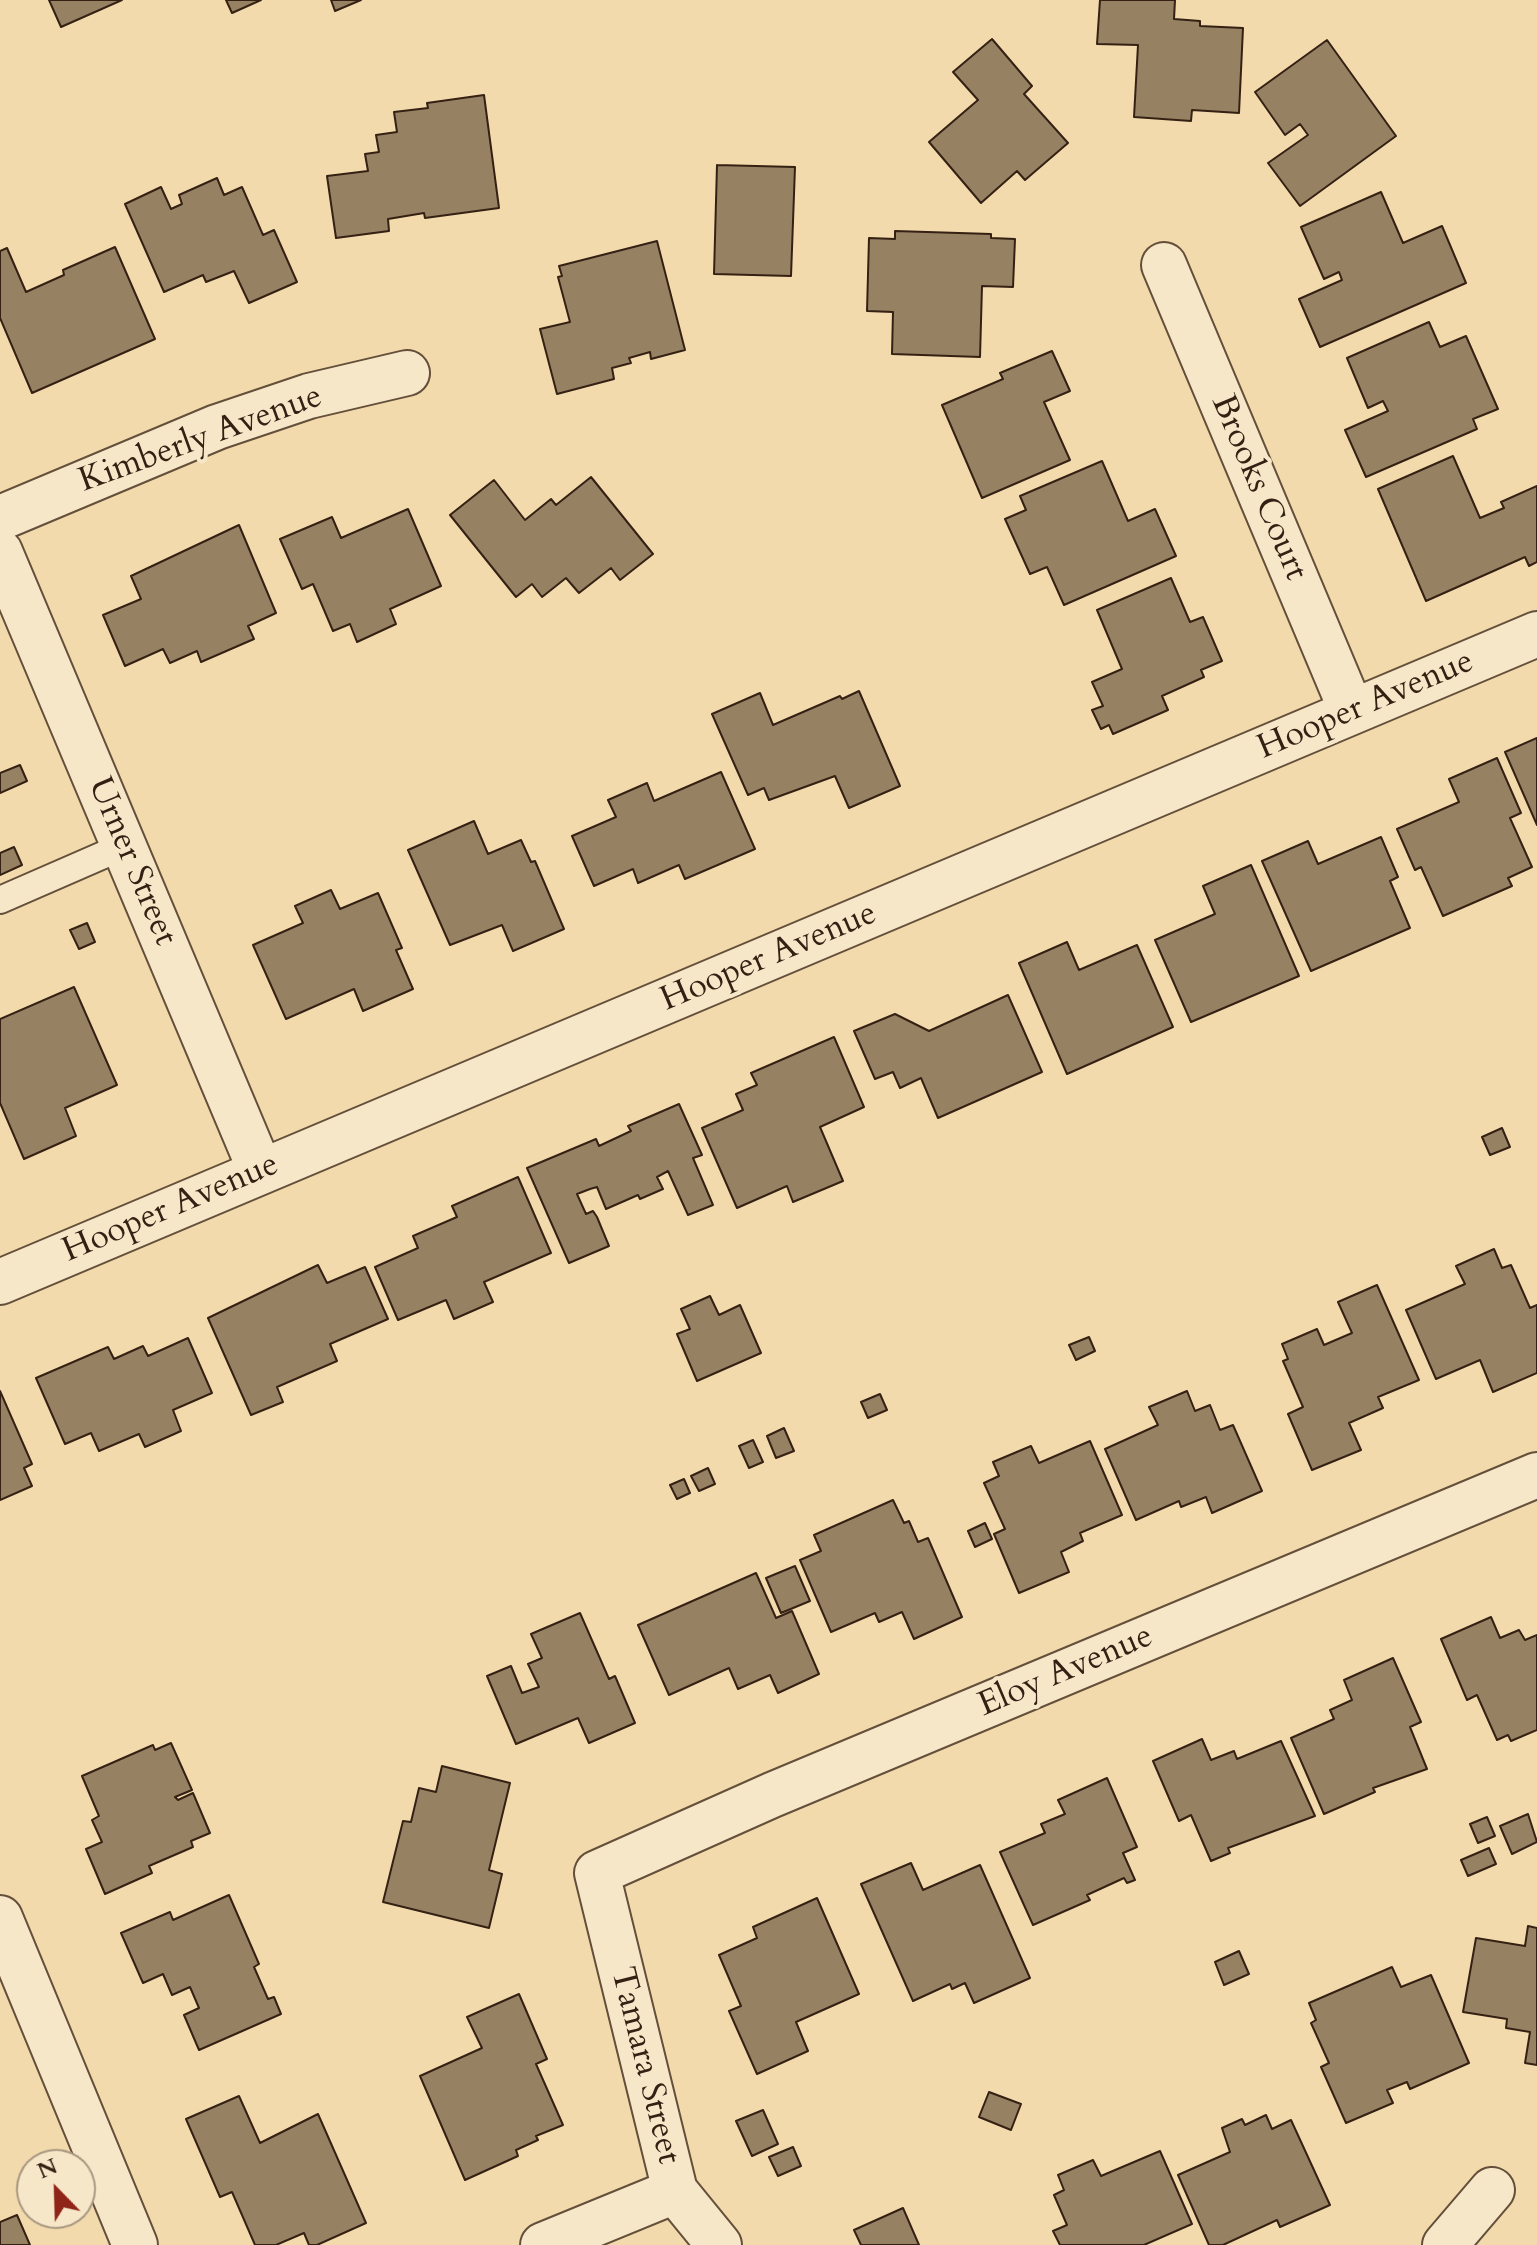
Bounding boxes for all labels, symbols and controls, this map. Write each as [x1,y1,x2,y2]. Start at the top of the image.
street label: Kimberly Avenue [74,377,328,503]
street label: Brooks Court [1201,389,1315,587]
street label: Hooper Avenue [1252,642,1480,770]
street label: Urner Street [77,772,185,952]
street label: Hooper Avenue [655,894,883,1022]
street label: Hooper Avenue [57,1145,285,1273]
street label: Eloy Avenue [973,1617,1159,1727]
street label: Tamara Street [600,1964,688,2168]
north arrow [16,2149,96,2229]
text: N [33,2151,62,2186]

